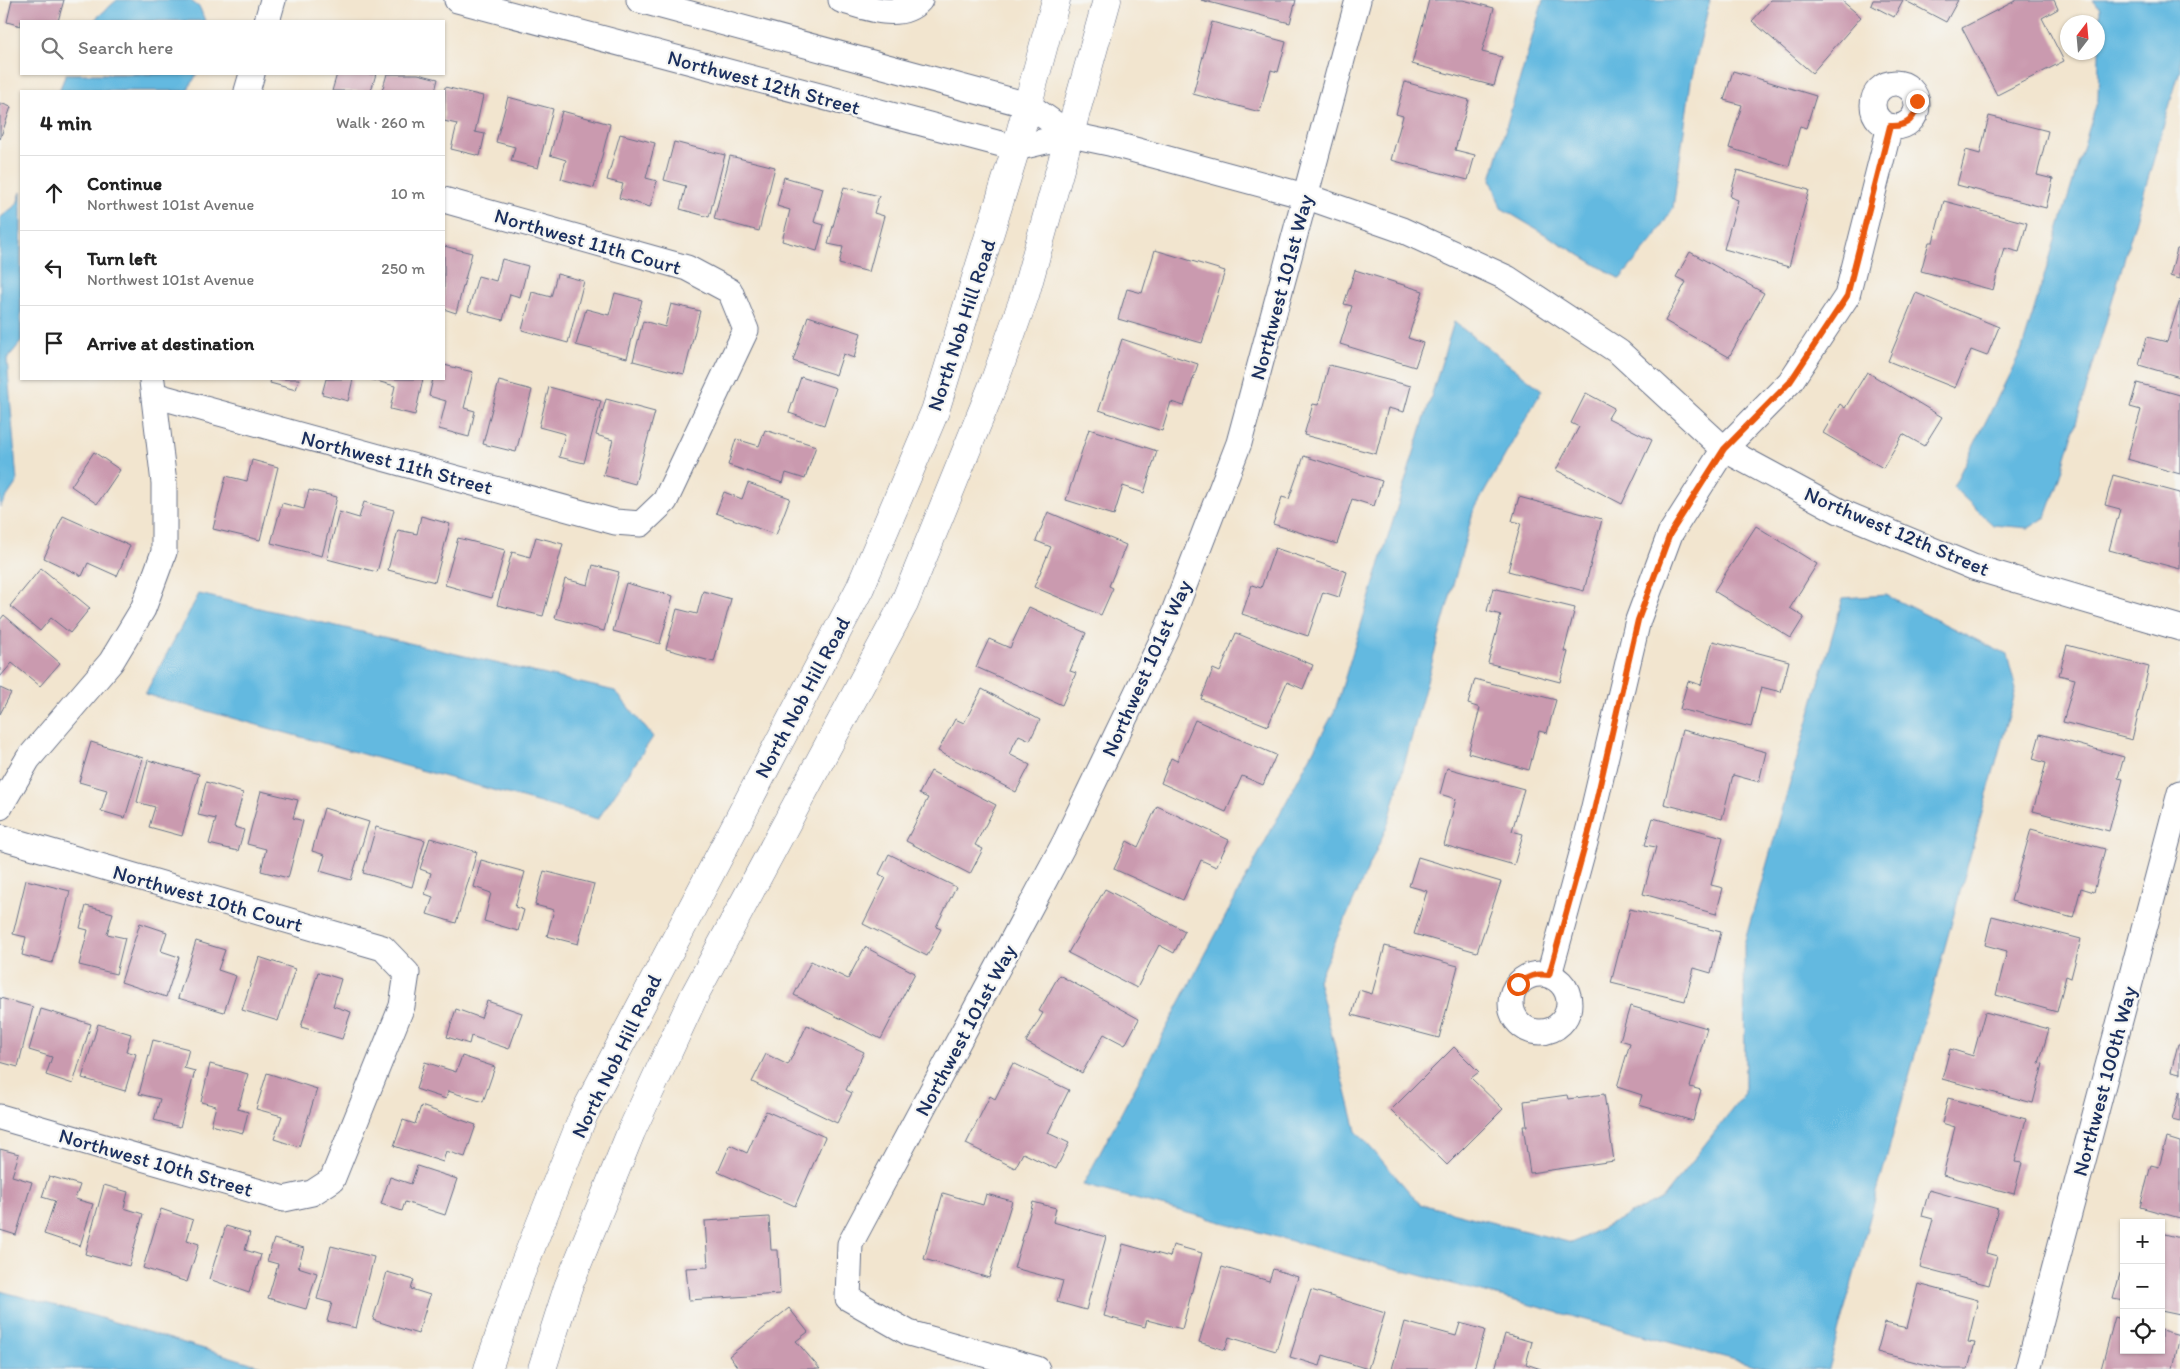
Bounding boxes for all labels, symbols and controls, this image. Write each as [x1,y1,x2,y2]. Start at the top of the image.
north arrow [2060,15,2105,60]
search box [20,20,445,75]
icon: search [38,34,66,62]
text: Search here [78,36,173,59]
street label: Northwest 12th Street [665,44,863,120]
route end [1906,90,1929,113]
text: 4 min [40,110,92,135]
text: Walk · 260 m [336,113,425,132]
text: Continue [87,172,162,195]
icon: ahead [40,179,68,207]
text: 10 m [391,184,425,203]
street label: Northwest 101st Way [1244,191,1318,382]
text: Northwest 101st Avenue [87,195,254,214]
street label: Northwest 11th Court [492,202,684,280]
street label: North Nob Hill Road [921,236,1001,414]
text: Turn left [87,247,157,270]
icon: left [40,254,68,282]
text: 250 m [381,259,425,278]
text: Northwest 101st Avenue [87,270,254,289]
icon: arrive [40,329,68,357]
text: Arrive at destination [87,332,254,355]
street label: Northwest 11th Street [298,424,496,500]
street label: Northwest 12th Street [1801,481,1993,581]
street label: Northwest 101st Way [1096,576,1196,760]
street label: North Nob Hill Road [749,612,855,782]
street label: Northwest 10th Court [110,859,306,937]
street label: Northwest 101st Way [909,940,1021,1120]
street label: North Nob Hill Road [565,970,667,1142]
route start [1507,973,1530,996]
street label: Northwest 100th Way [2067,983,2141,1179]
street label: Northwest 10th Street [56,1122,256,1202]
map controls [2120,1219,2165,1354]
button: + [2120,1219,2165,1264]
button: − [2120,1264,2165,1309]
button: locate [2120,1309,2165,1354]

